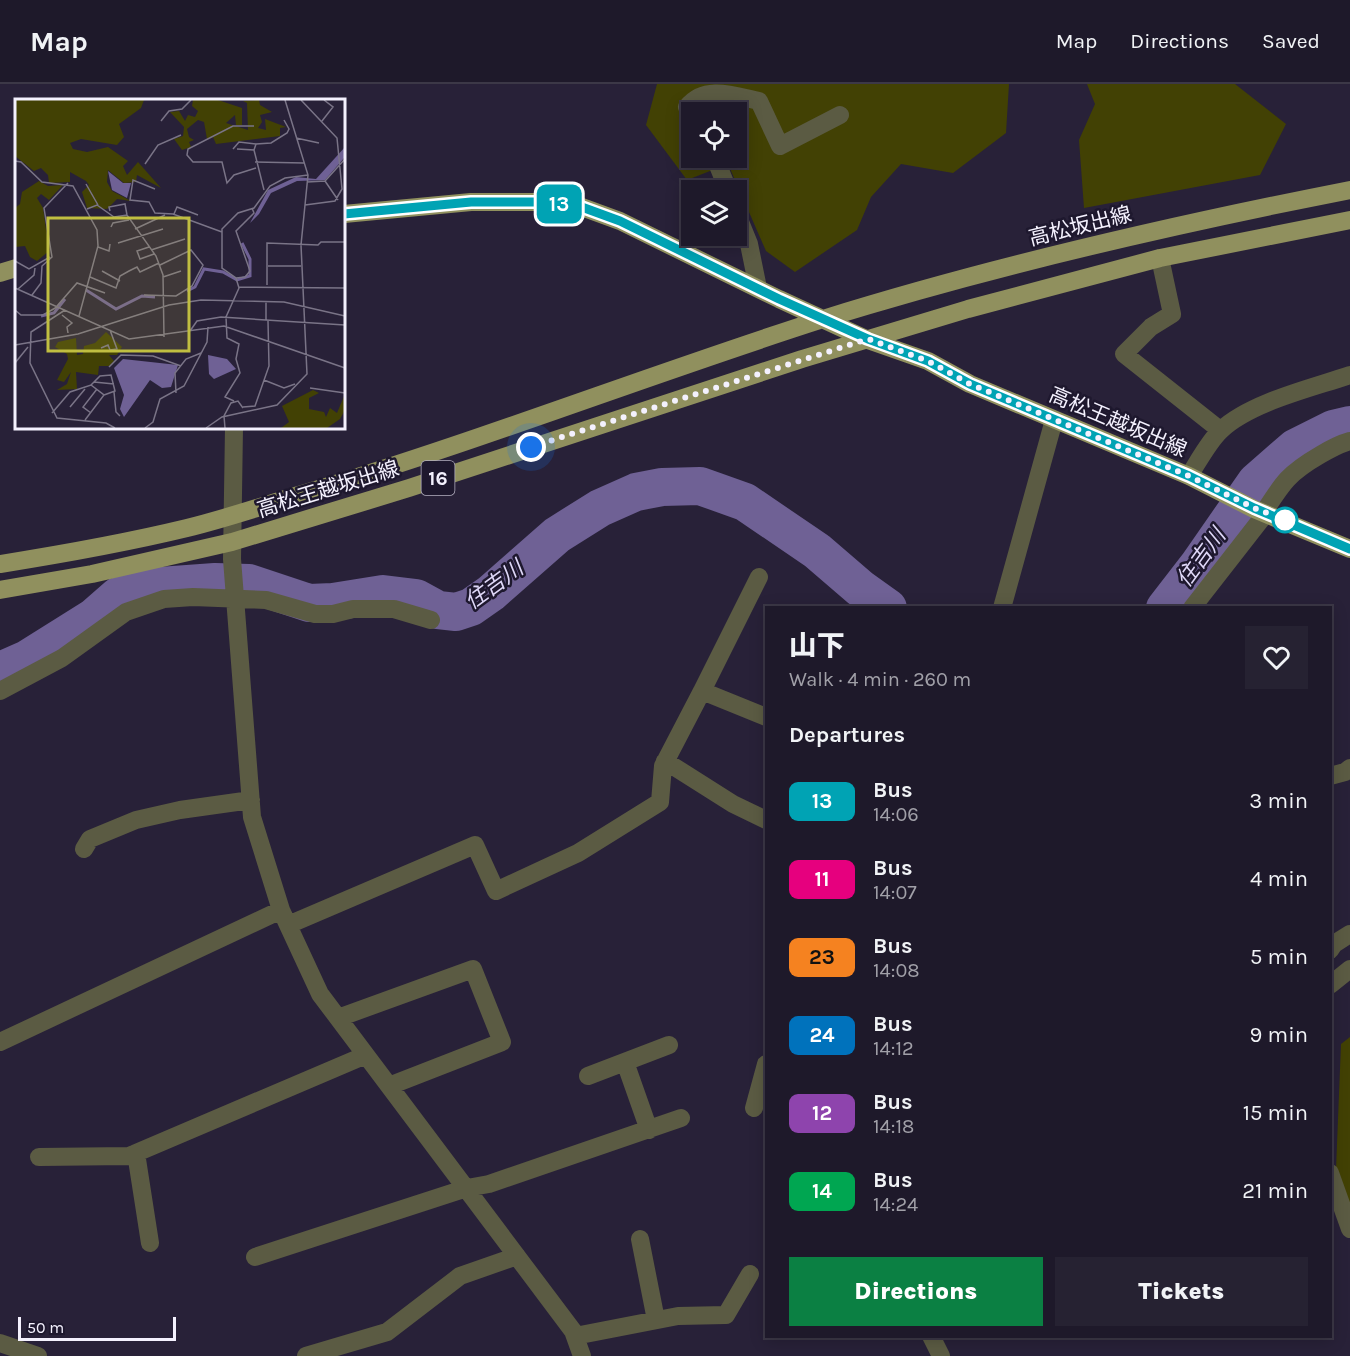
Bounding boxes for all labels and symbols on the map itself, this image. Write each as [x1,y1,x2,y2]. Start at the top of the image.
inset map [15,99,345,429]
line badge: 13 [532,184,586,224]
street label: 高松坂出線 [1026,202,1134,250]
street label: 高松王越坂出線 [1046,382,1190,462]
your location [516,432,546,462]
street label: 高松王越坂出線 [254,456,402,522]
road number: 16 [422,461,454,495]
unlabelled marker [1272,507,1298,533]
water label: 住吉川 [1171,522,1232,592]
water label: 住吉川 [460,554,530,615]
scale bar [18,1314,176,1342]

